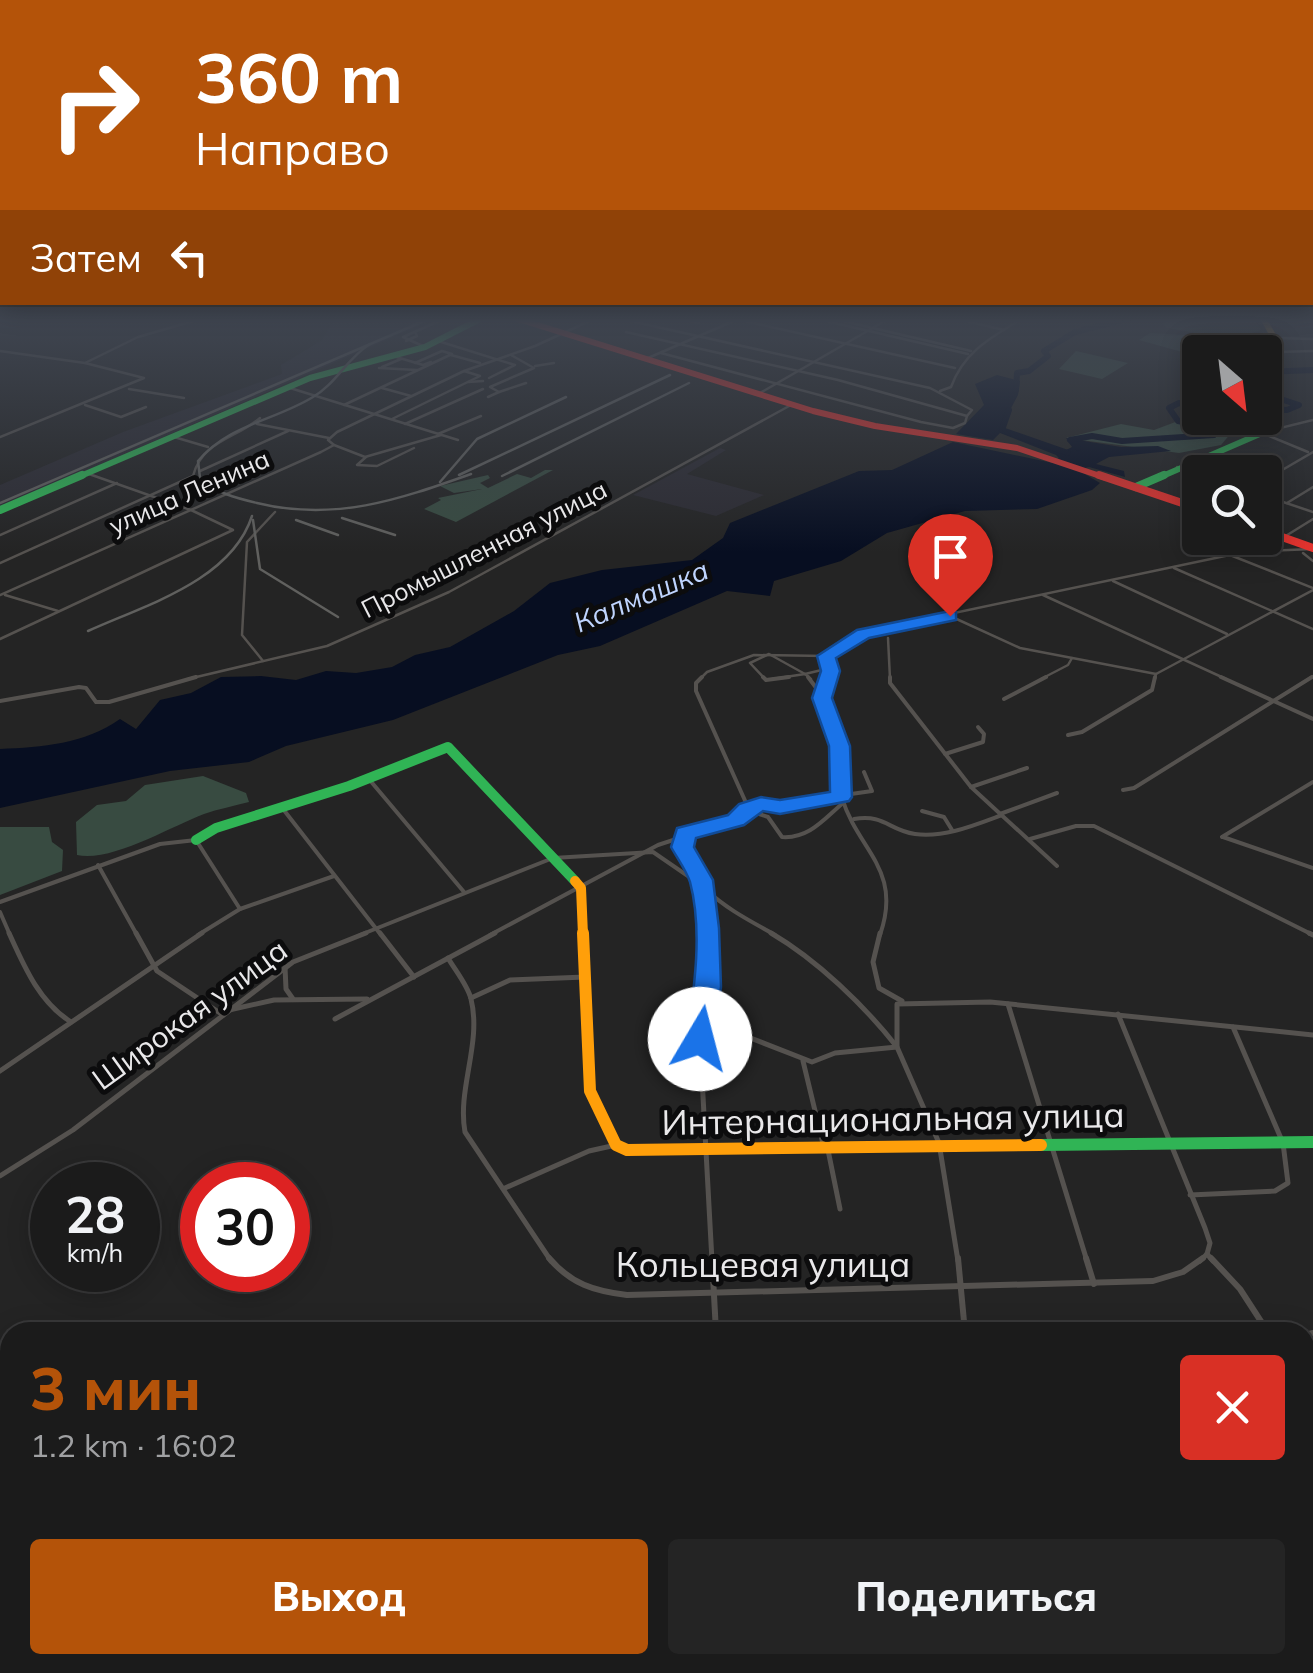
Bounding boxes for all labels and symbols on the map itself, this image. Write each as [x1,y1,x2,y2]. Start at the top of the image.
north arrow [1182,335,1282,435]
street label: улица Ленина [104,442,274,541]
street label: Промышленная улица [356,473,612,624]
pin [908,514,993,617]
water label: Калмашка [568,552,713,640]
street label: Широкая улица [84,931,295,1098]
position arrow [648,987,752,1091]
street label: Интернациональная улица [661,1092,1125,1144]
speed limit sign: 30 [180,1162,310,1292]
street label: Кольцевая улица [616,1242,910,1286]

